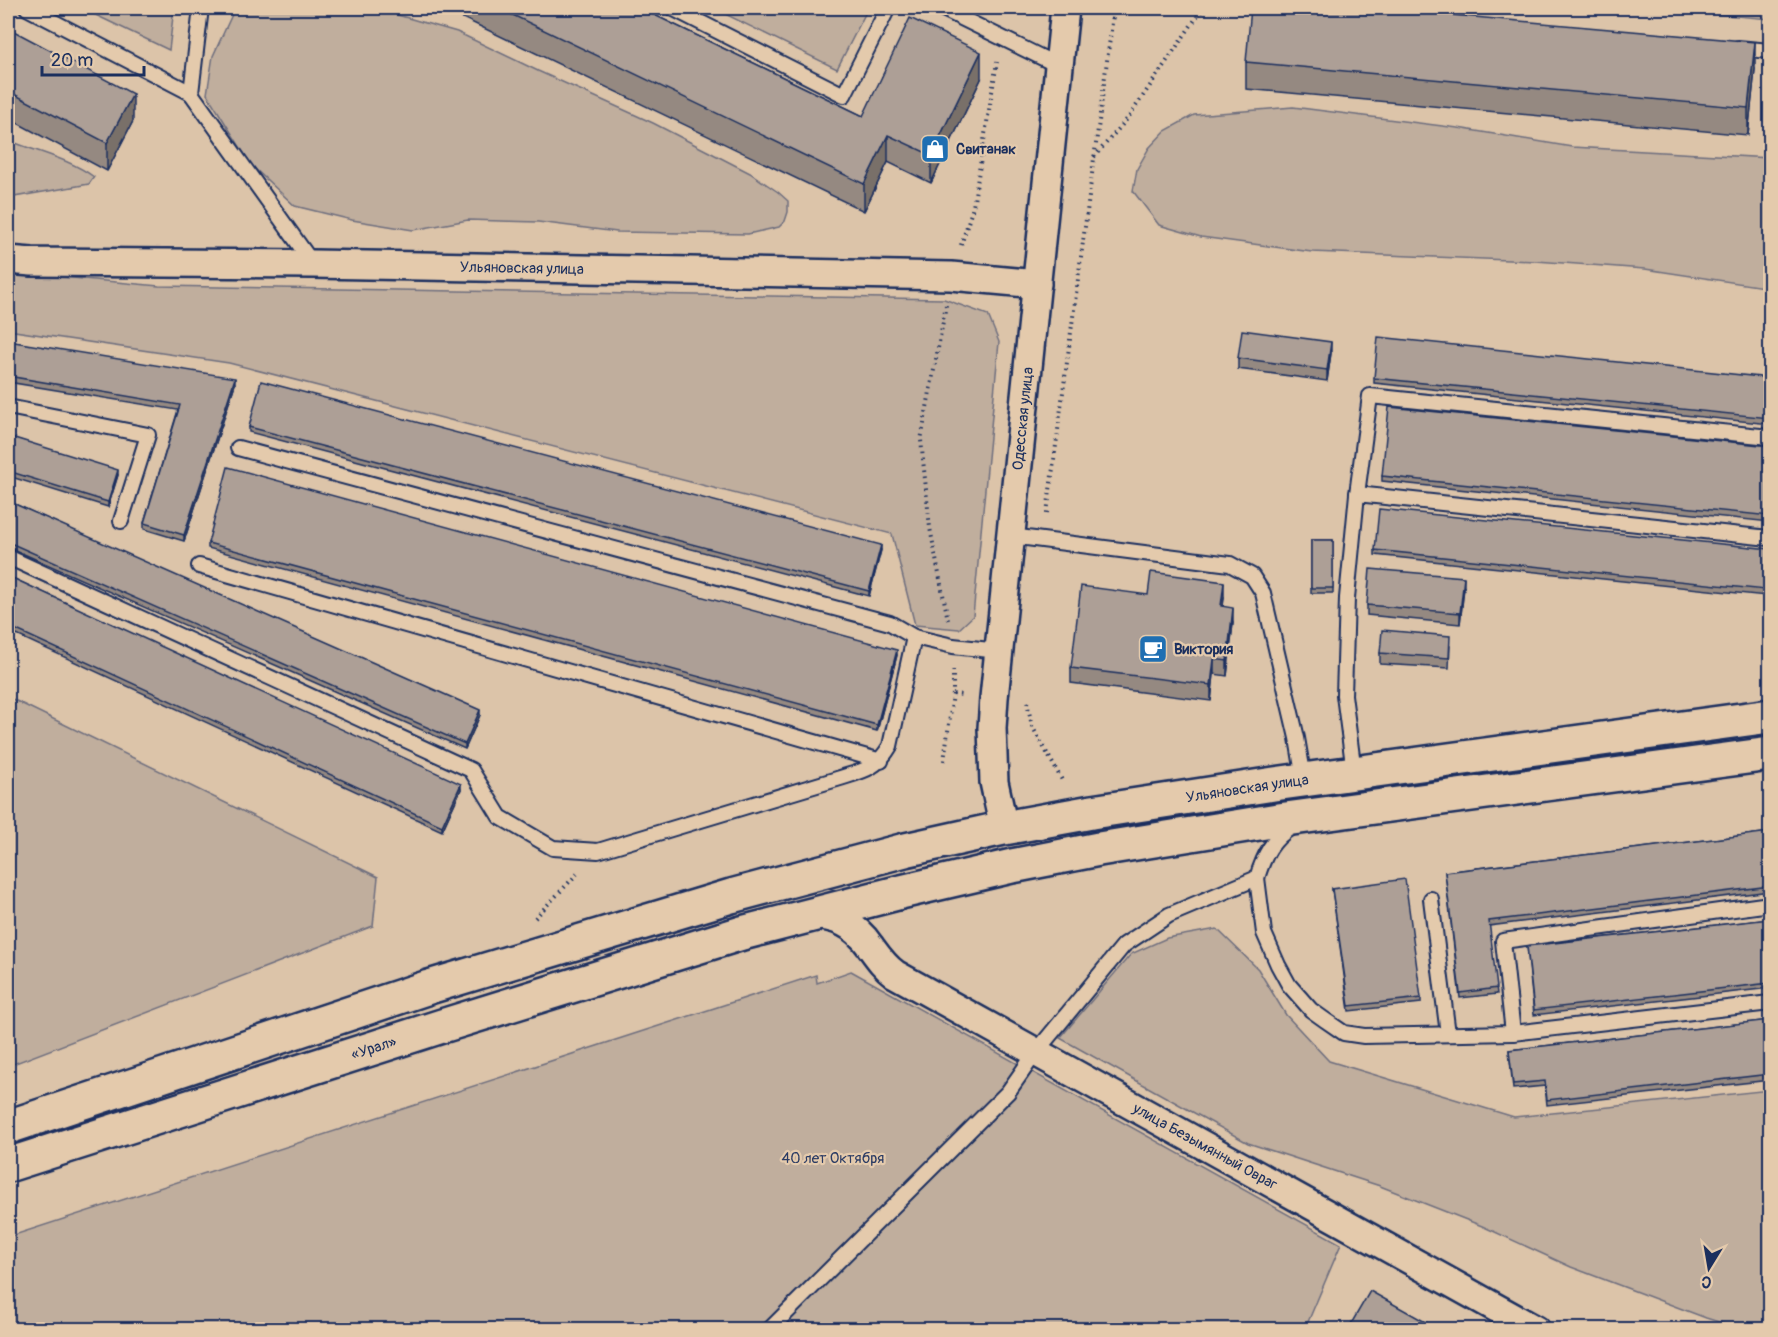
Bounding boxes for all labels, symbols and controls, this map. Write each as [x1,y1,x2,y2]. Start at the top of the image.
scale bar [42,39,144,77]
text: 20 m [51,49,93,72]
shop icon: Свитанак [919,133,951,165]
place label: Свитанак [956,140,1016,159]
street label: Ульяновская улица [460,258,584,279]
street label: Одесская улица [1008,366,1038,471]
cafe icon: Виктория [1137,633,1169,665]
place label: Виктория [1174,640,1233,659]
street label: Ульяновская улица [1185,770,1310,807]
street label: «Урал» [349,1032,399,1064]
street label: улица Безымянный Овраг [1129,1099,1280,1194]
park label: 40 лет Октября [782,1149,884,1168]
north arrow [1679,1238,1739,1298]
text: С [1699,1271,1713,1293]

